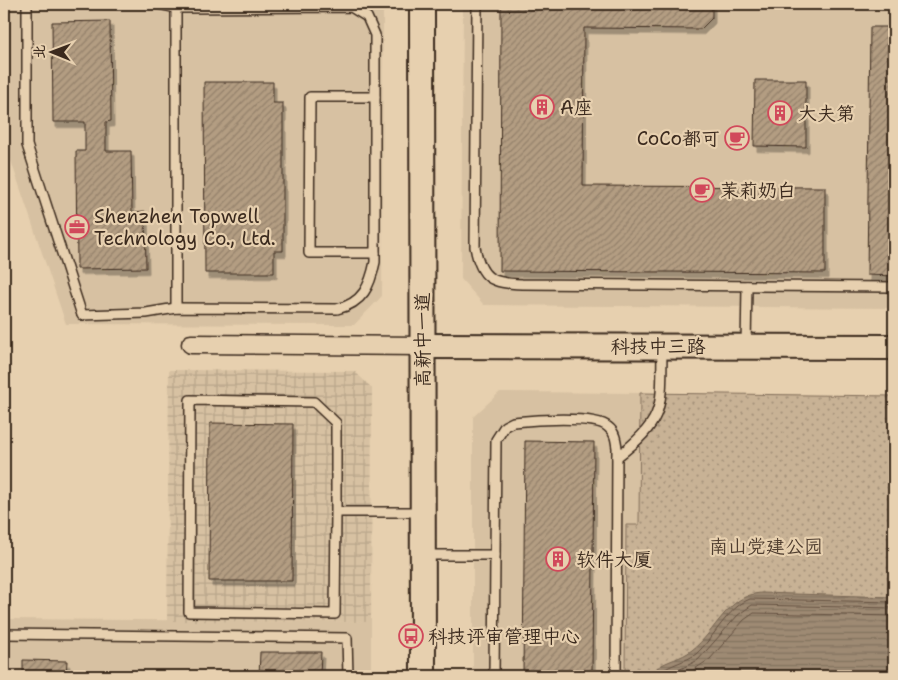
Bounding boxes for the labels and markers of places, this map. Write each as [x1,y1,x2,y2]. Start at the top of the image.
building icon: A座 [529,94,555,120]
place label: A座 [560,95,593,120]
building icon: 大夫第 [767,100,793,126]
place label: 大夫第 [798,101,855,126]
cafe icon: CoCo都可 [724,125,750,151]
place label: CoCo都可 [637,126,720,151]
cafe icon: 茉莉奶白 [689,177,715,203]
place label: 茉莉奶白 [720,178,796,203]
place label: Shenzhen Topwell Technology Co., Ltd. [94,204,276,251]
office icon: Shenzhen Topwell Technology Co., Ltd. [64,214,90,240]
building icon: 软件大厦 [545,546,571,572]
place label: 软件大厦 [576,547,652,572]
bus stop icon: 科技评审管理中心 [398,623,424,649]
place label: 科技评审管理中心 [428,624,580,649]

